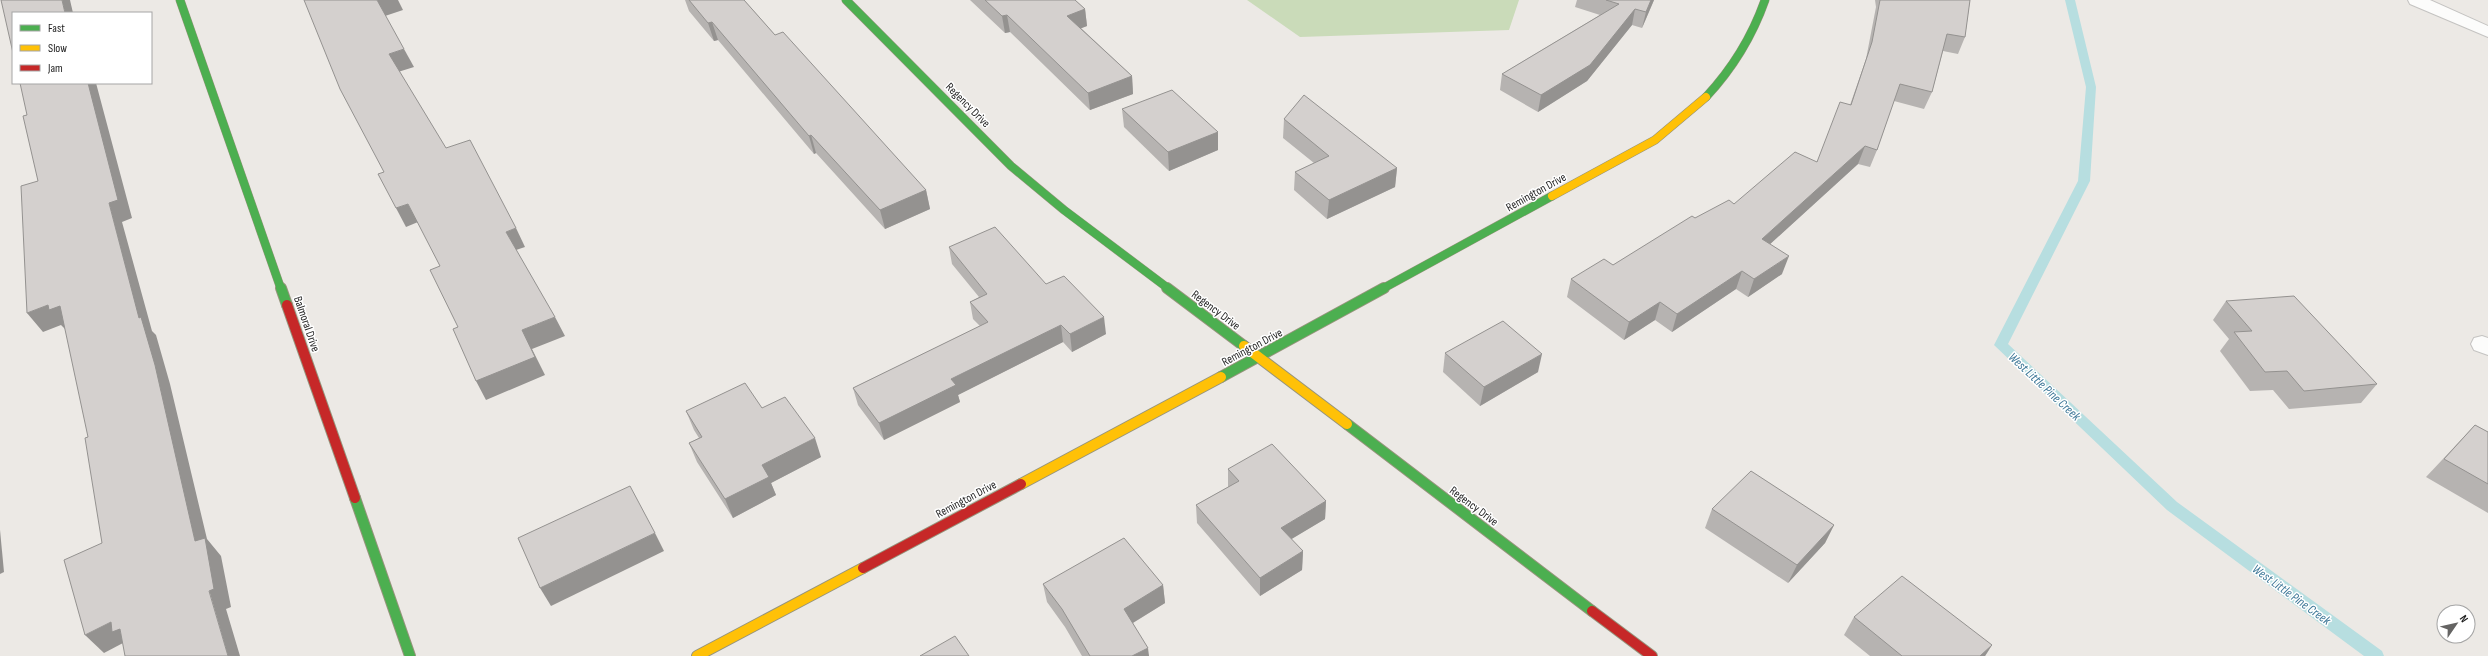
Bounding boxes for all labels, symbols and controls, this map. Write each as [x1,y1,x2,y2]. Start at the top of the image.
legend [12,12,152,84]
text: Fast [48,21,65,36]
text: Slow [48,41,67,56]
text: Jam [47,61,63,76]
street label: Regency Drive [942,80,993,131]
street label: Remington Drive [1503,170,1569,215]
street label: Regency Drive [1188,287,1243,334]
street label: Balmoral Drive [290,294,323,354]
street label: Remington Drive [1219,325,1285,370]
water label: West Little Pine Creek [2005,349,2085,425]
street label: Remington Drive [933,477,999,522]
street label: Regency Drive [1446,483,1501,530]
water label: West Little Pine Creek [2249,561,2335,629]
north arrow [2436,604,2476,644]
text: N [2457,613,2471,625]

